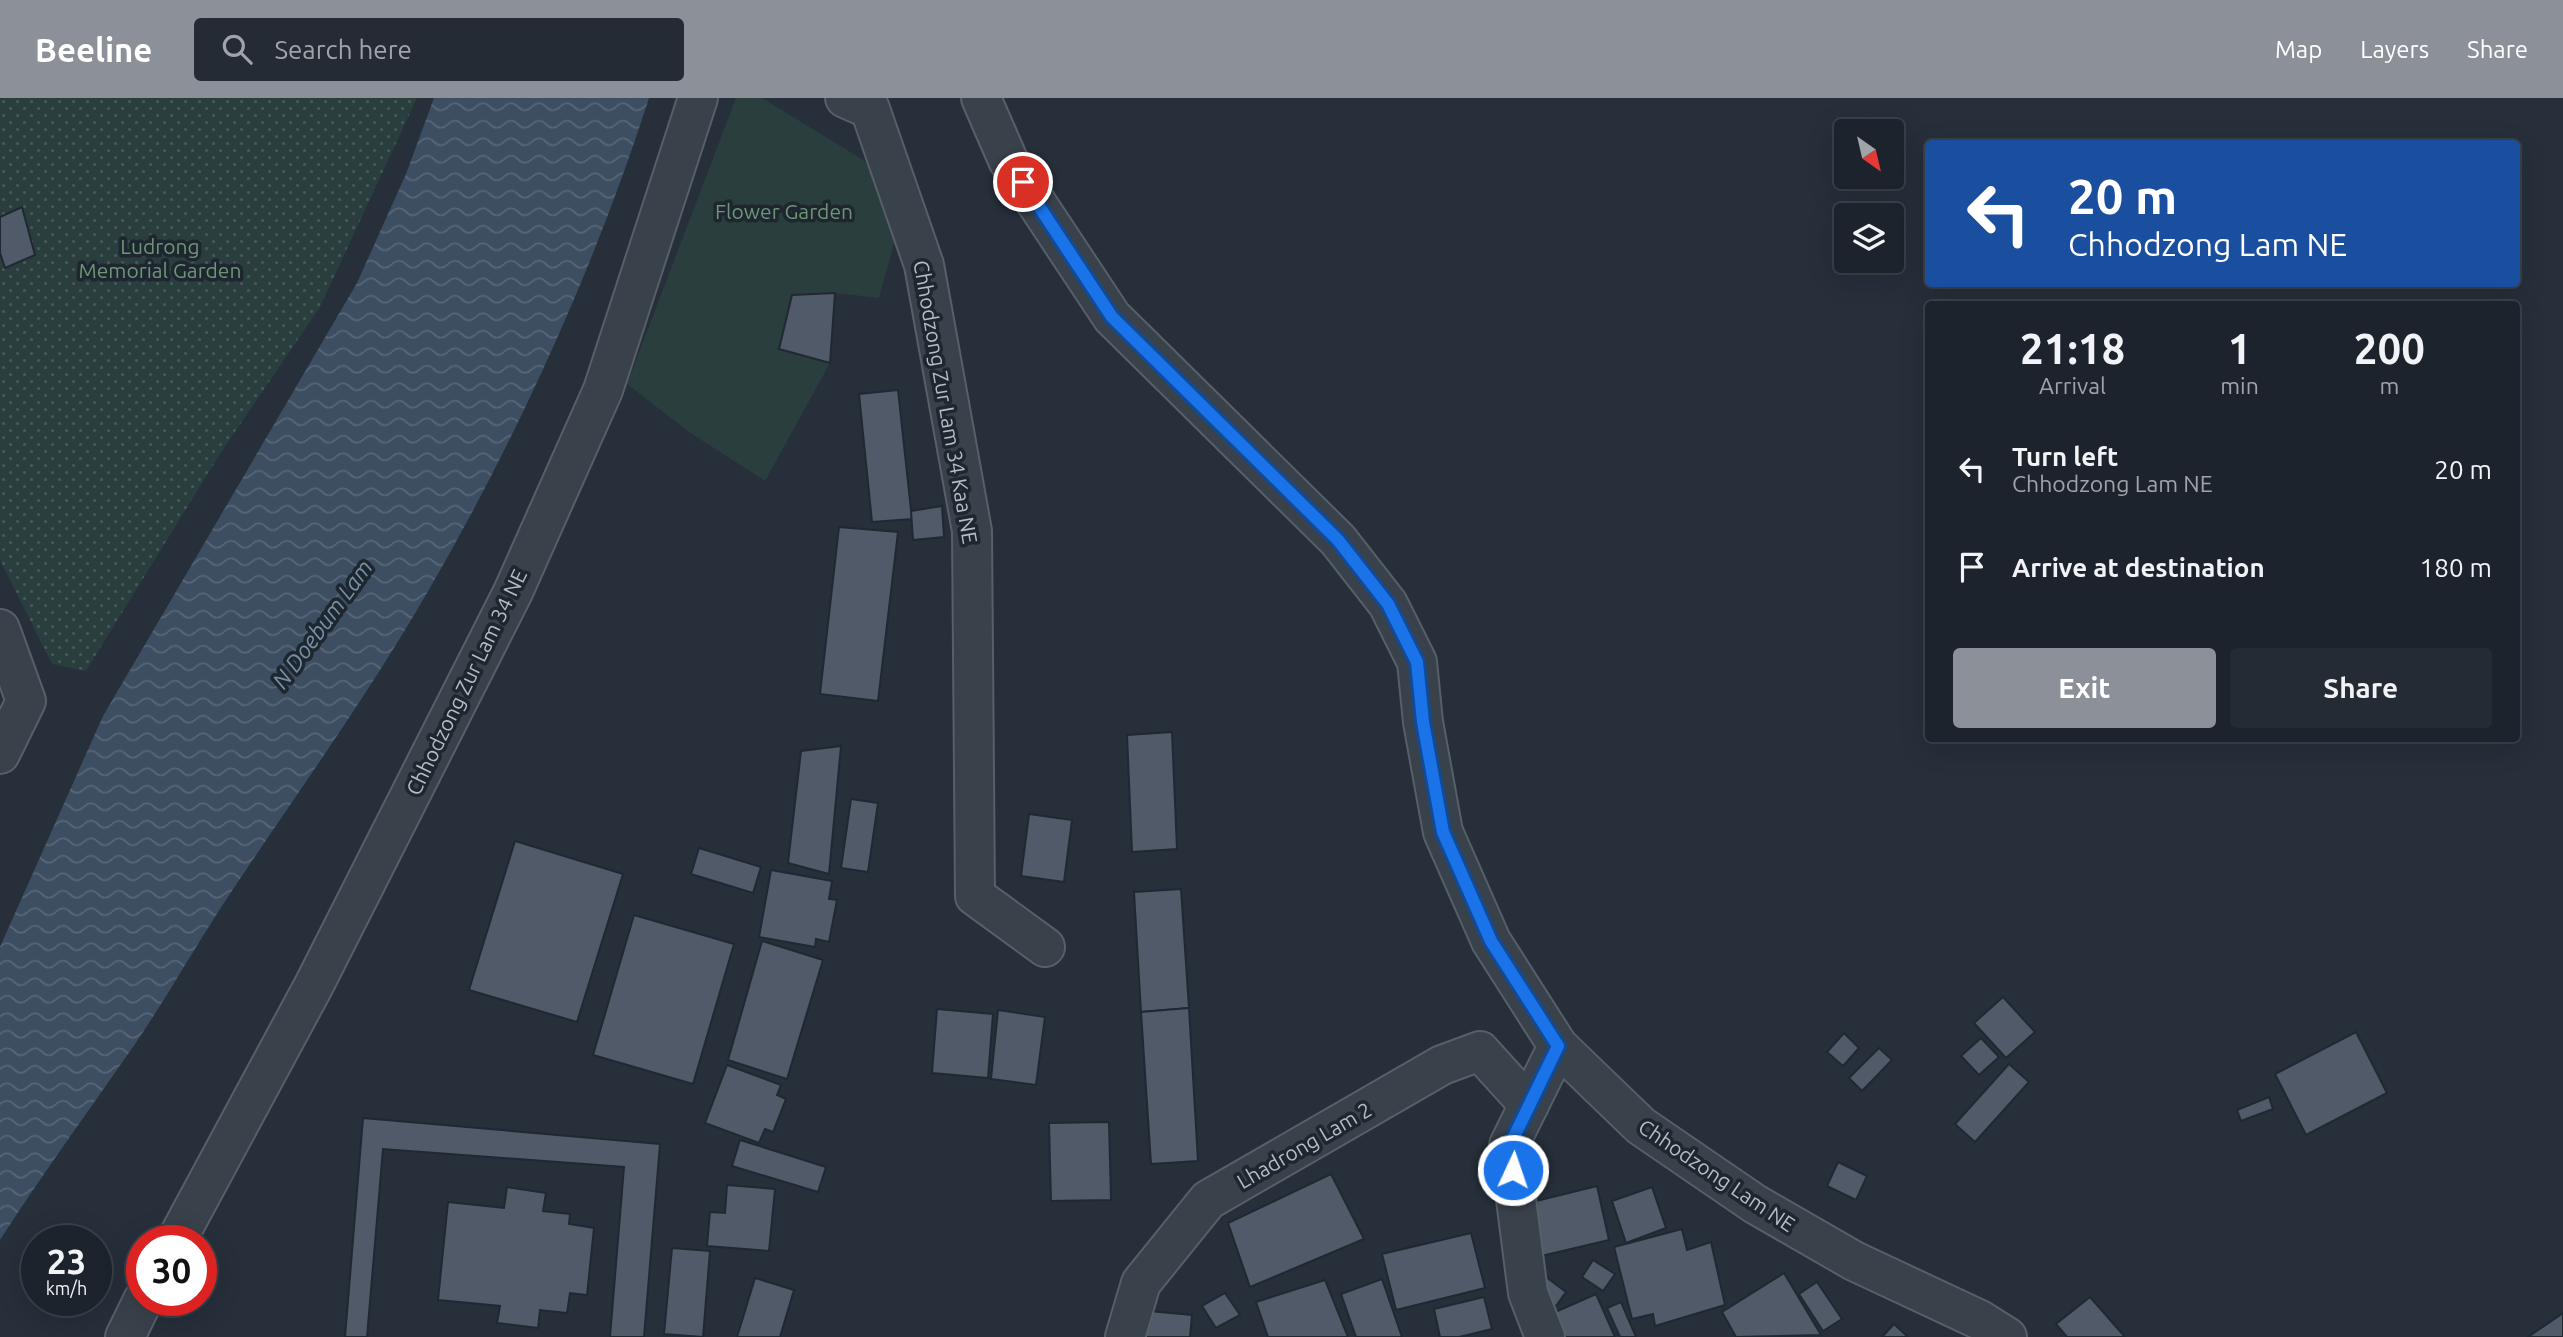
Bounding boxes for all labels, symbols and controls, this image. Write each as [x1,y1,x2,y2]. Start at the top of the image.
search box [194,18,684,81]
icon: search [218,30,256,68]
text: Beeline [35,31,152,68]
text: Search here [274,35,412,64]
text: Map [2275,36,2322,63]
text: Layers [2360,36,2429,63]
text: Share [2467,36,2528,63]
north arrow [1834,119,1904,189]
map controls [1834,119,1904,273]
pin [993,152,1053,212]
icon: arrive [1004,163,1042,201]
icon: left [1953,168,2044,259]
text: 20 m [2068,168,2177,223]
park label: Flower Garden [715,199,853,223]
button: layers [1834,203,1904,273]
text: Chhodzong Lam NE [2068,226,2347,262]
park label: Ludrong Memorial Garden [79,234,241,282]
street label: Chhodzong Zur Lam 34 Kaa NE [909,258,983,546]
text: 21:18 [2020,325,2125,372]
text: 1 [2228,325,2251,372]
text: 200 [2354,325,2425,372]
text: Arrival [2039,373,2106,398]
text: min [2220,373,2259,398]
text: m [2379,373,2399,398]
text: Turn left [2012,442,2118,471]
icon: left [1953,450,1991,488]
text: 20 m [2434,455,2492,484]
text: Chhodzong Lam NE [2012,471,2213,496]
icon: arrive [1953,548,1991,586]
text: Arrive at destination [2012,553,2265,582]
text: 180 m [2420,553,2492,582]
water label: N Doebum Lam [267,555,377,693]
street label: Chhodzong Zur Lam 34 NE [401,565,531,799]
button: Exit [1953,648,2216,728]
button: Share [2230,648,2492,728]
street label: Lhadrong Lam 2 [1233,1097,1375,1193]
street label: Chhodzong Lam NE [1634,1114,1800,1236]
position arrow [1476,1133,1550,1207]
speed limit sign: 30 [126,1225,217,1316]
text: 23 [47,1241,86,1281]
text: km/h [46,1278,87,1298]

